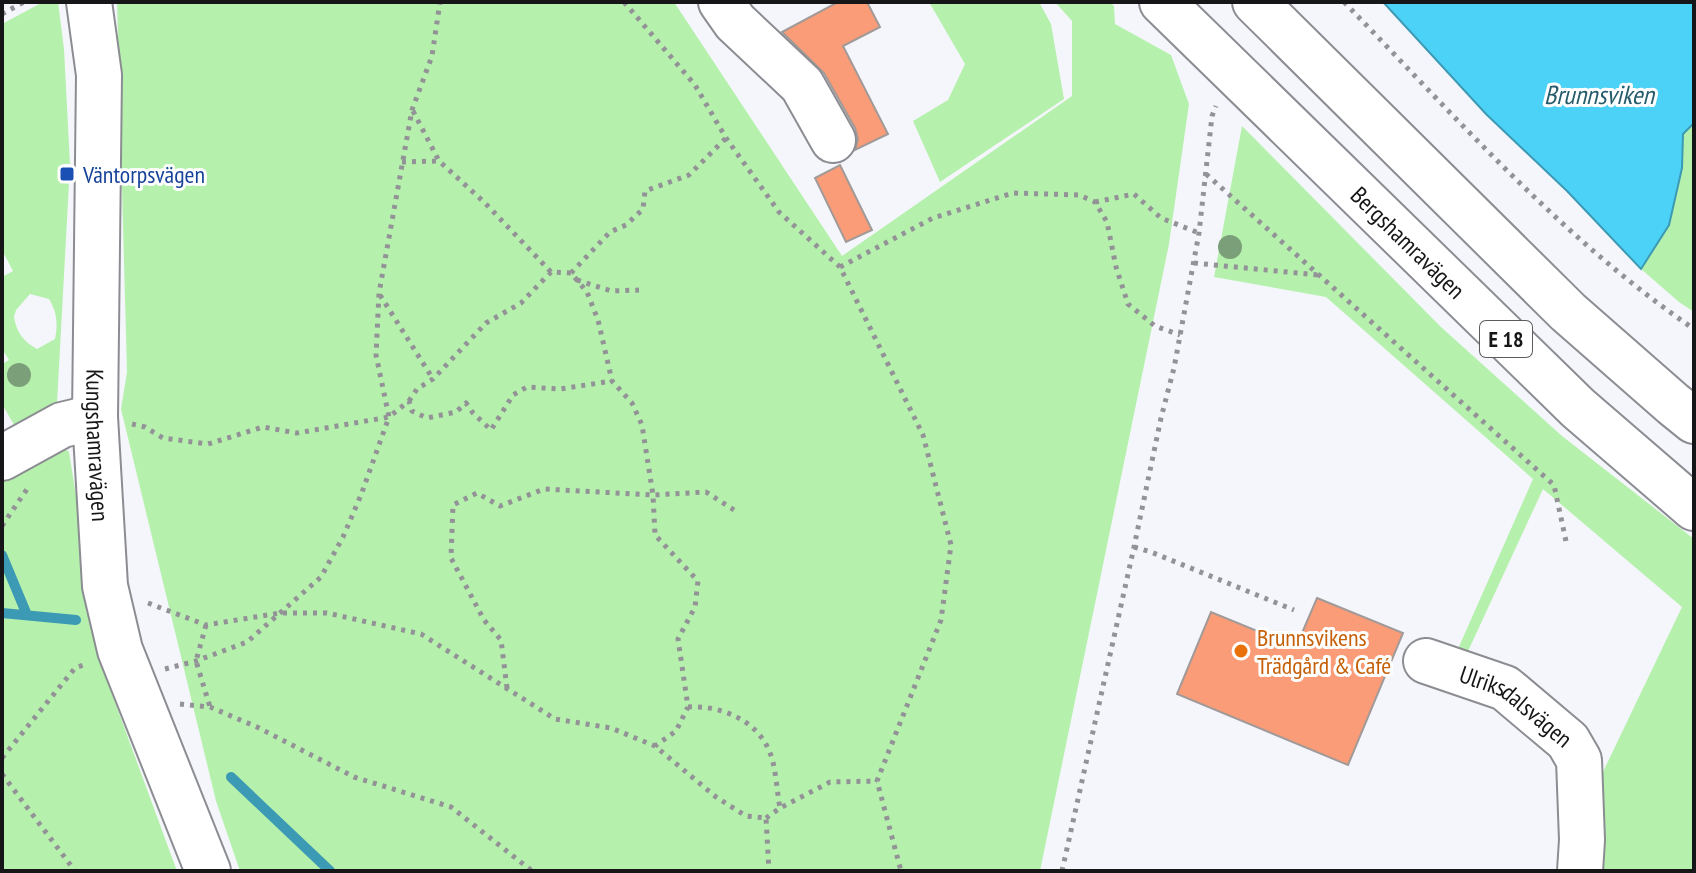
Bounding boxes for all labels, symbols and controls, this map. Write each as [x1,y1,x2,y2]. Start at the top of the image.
water label: Brunnsviken [1544,78,1656,111]
place label: Väntorpsvägen [82,159,205,190]
marker: Väntorpsvägen [58,165,76,183]
street label: Bergshamravägen [1344,179,1472,305]
road number: E 18 [1480,321,1532,357]
street label: Kungshamravägen [79,369,117,522]
place label: Brunnsvikens Trädgård & Café [1257,622,1391,681]
marker: Brunnsvikens Trädgård & Café [1232,642,1250,660]
street label: Ulriksdalsvägen [1456,658,1579,754]

